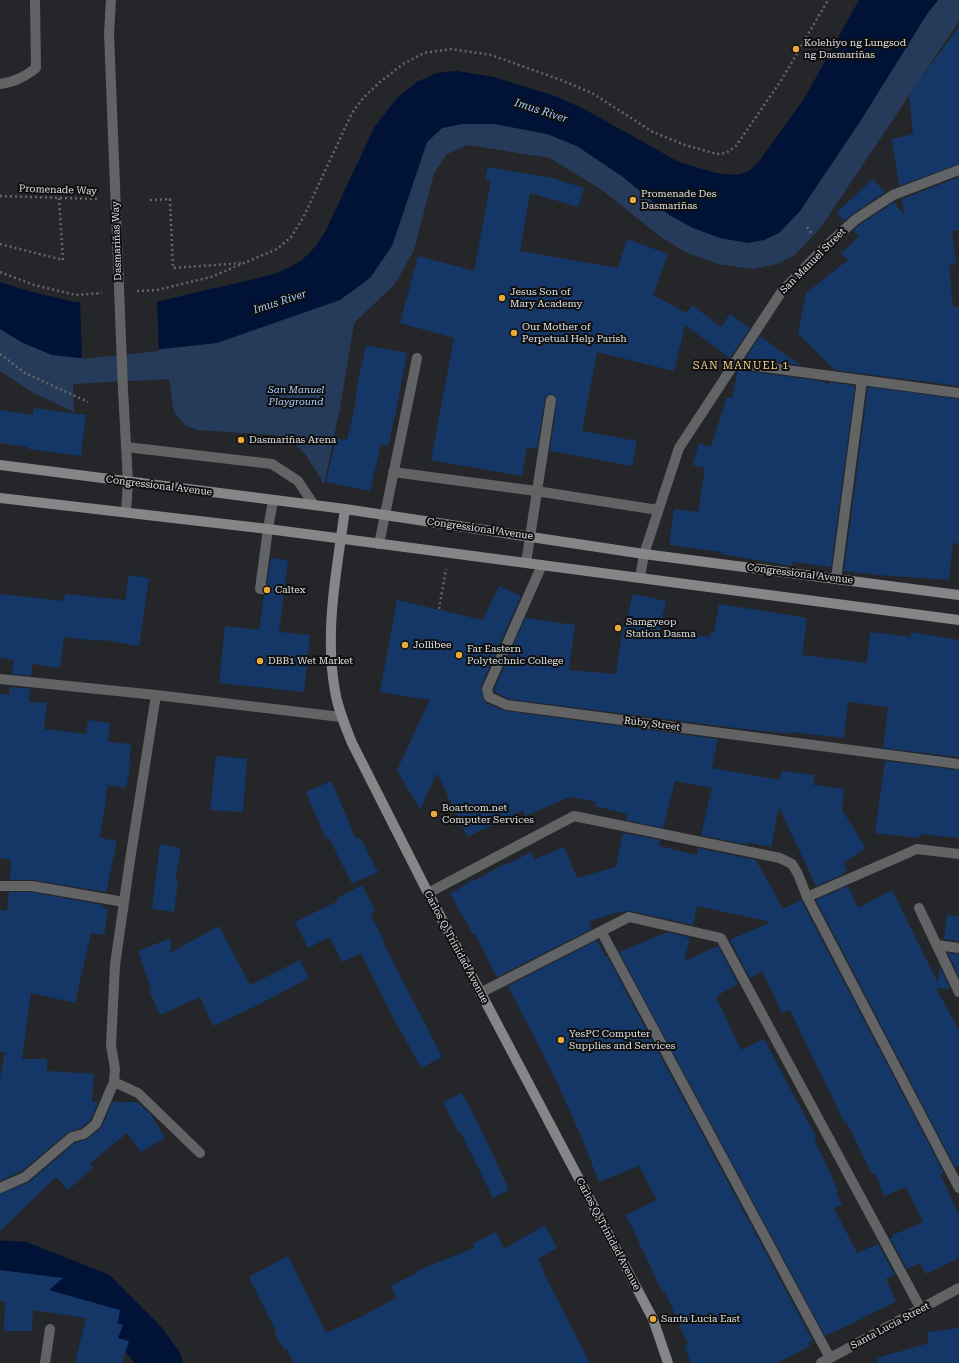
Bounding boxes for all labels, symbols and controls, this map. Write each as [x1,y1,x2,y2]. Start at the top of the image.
place label: Kolehiyo ng Lungsod ng Dasmariñas [804,37,906,60]
marker: Kolehiyo ng Lungsod ng Dasmariñas [791,44,801,54]
water label: Imus River [513,96,569,126]
street label: Promenade Way [19,183,97,197]
place label: Promenade Des Dasmariñas [641,188,716,212]
marker: Promenade Des Dasmariñas [628,195,638,205]
street label: Dasmariñas Way [110,201,124,281]
street label: San Manuel Street [778,226,848,296]
place label: Jesus Son of Mary Academy [510,286,582,310]
water label: Imus River [252,287,308,317]
marker: Jesus Son of Mary Academy [497,293,507,303]
place label: Our Mother of Perpetual Help Parish [522,321,627,344]
marker: Our Mother of Perpetual Help Parish [509,328,519,338]
district label: SAN MANUEL 1 [693,359,789,373]
park label: San Manuel Playground [268,384,324,408]
place label: Dasmariñas Arena [249,434,336,446]
marker: Dasmariñas Arena [236,435,246,445]
street label: Congressional Avenue [105,474,213,498]
street label: Congressional Avenue [426,516,534,542]
street label: Congressional Avenue [746,562,854,586]
place label: Caltex [275,584,305,596]
marker: Caltex [262,585,272,595]
place label: Samgyeop Station Dasma [626,616,696,640]
marker: Samgyeop Station Dasma [613,623,623,633]
place label: Jollibee [413,639,451,651]
marker: Jollibee [400,640,410,650]
place label: Far Eastern Polytechnic College [467,643,564,666]
marker: Far Eastern Polytechnic College [454,650,464,660]
place label: DBB1 Wet Market [268,655,353,667]
marker: DBB1 Wet Market [255,656,265,666]
street label: Ruby Street [623,715,681,733]
place label: Boartcom.net Computer Services [442,802,534,826]
marker: Boartcom.net Computer Services [429,809,439,819]
street label: Carlos Q. Trinidad Avenue [421,889,491,1005]
place label: YesPC Computer Supplies and Services [569,1028,675,1052]
marker: YesPC Computer Supplies and Services [556,1035,566,1045]
street label: Carlos Q. Trinidad Avenue [573,1176,643,1292]
street label: Santa Lucia Street [849,1300,931,1352]
place label: Santa Lucia East [661,1313,740,1325]
marker: Santa Lucia East [648,1314,658,1324]

